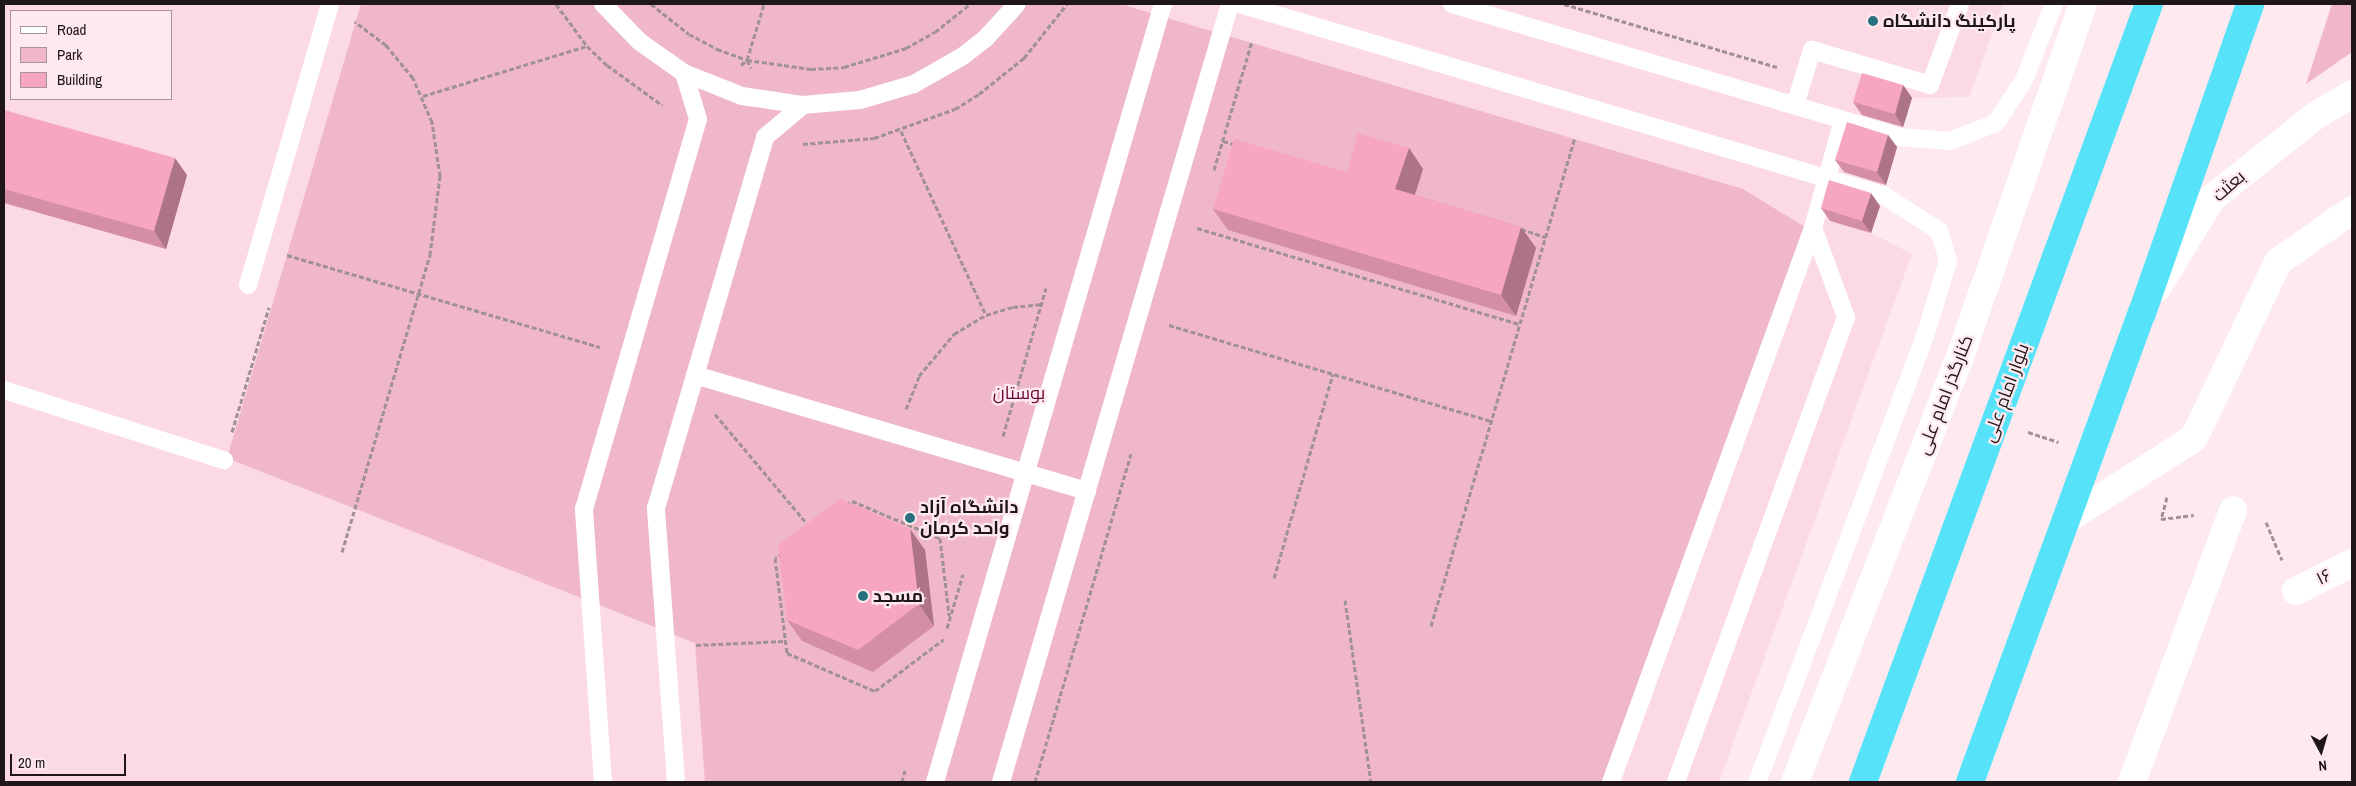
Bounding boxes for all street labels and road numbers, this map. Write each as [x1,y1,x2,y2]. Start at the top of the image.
street label: بعثت [2208,166,2250,206]
street label: کنارگذر امام علی [1912,332,1978,458]
street label: بلوار امام علی [1978,341,2034,445]
street label: ۱۶ [2313,564,2335,590]

